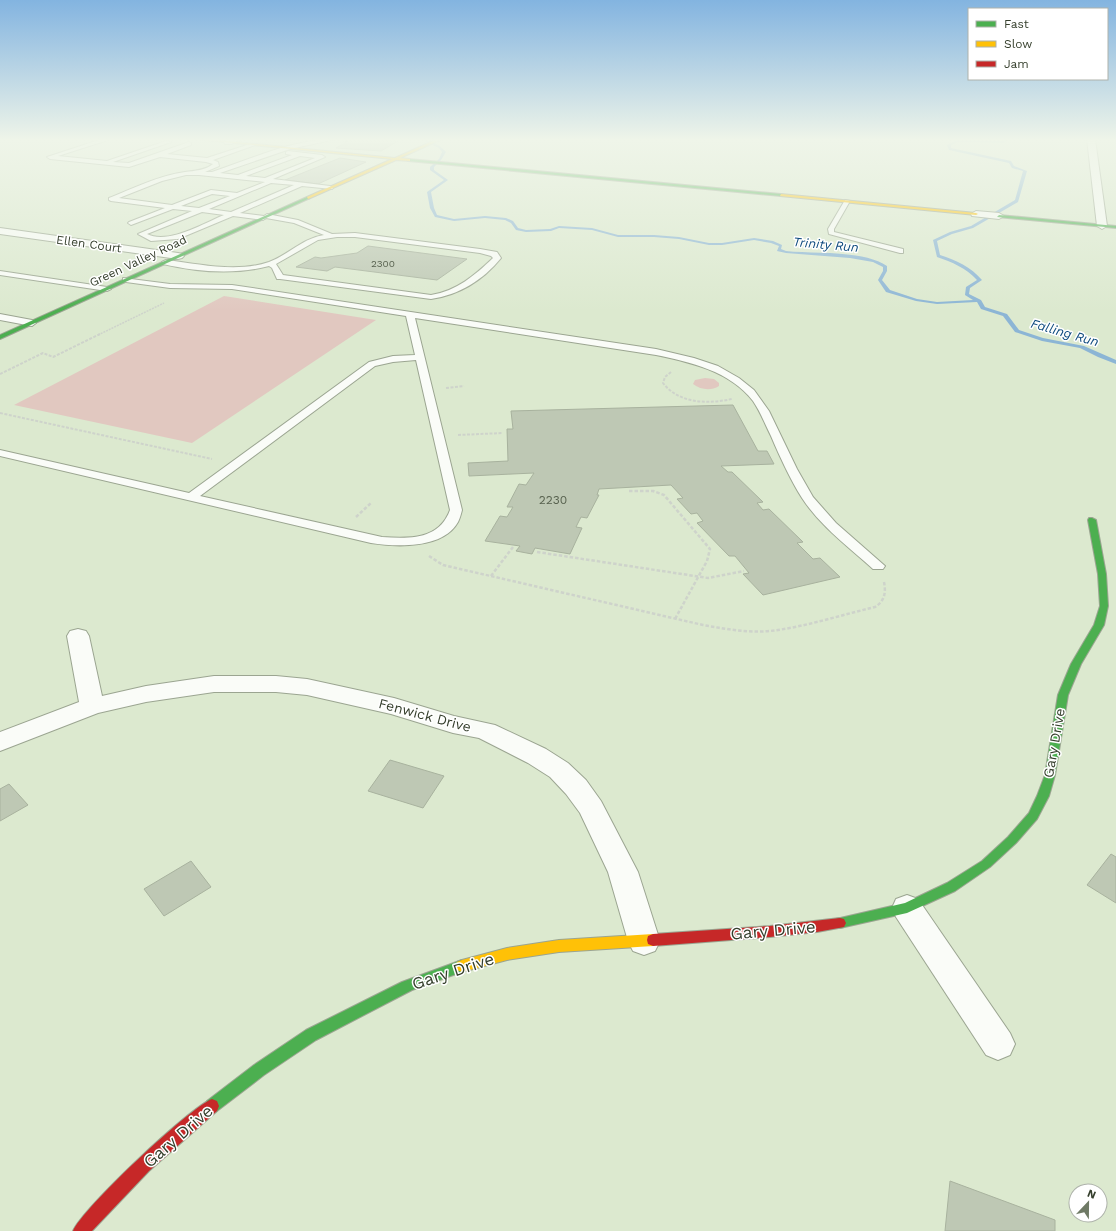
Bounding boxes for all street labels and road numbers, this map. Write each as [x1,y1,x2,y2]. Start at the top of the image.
street label: Ellen Court [55,232,123,256]
street label: Green Valley Road [87,232,189,290]
street label: Fenwick Drive [377,695,473,735]
street label: Gary Drive [1040,707,1068,779]
street label: Gary Drive [730,916,816,944]
street label: Gary Drive [409,948,497,994]
street label: Gary Drive [139,1100,217,1172]

